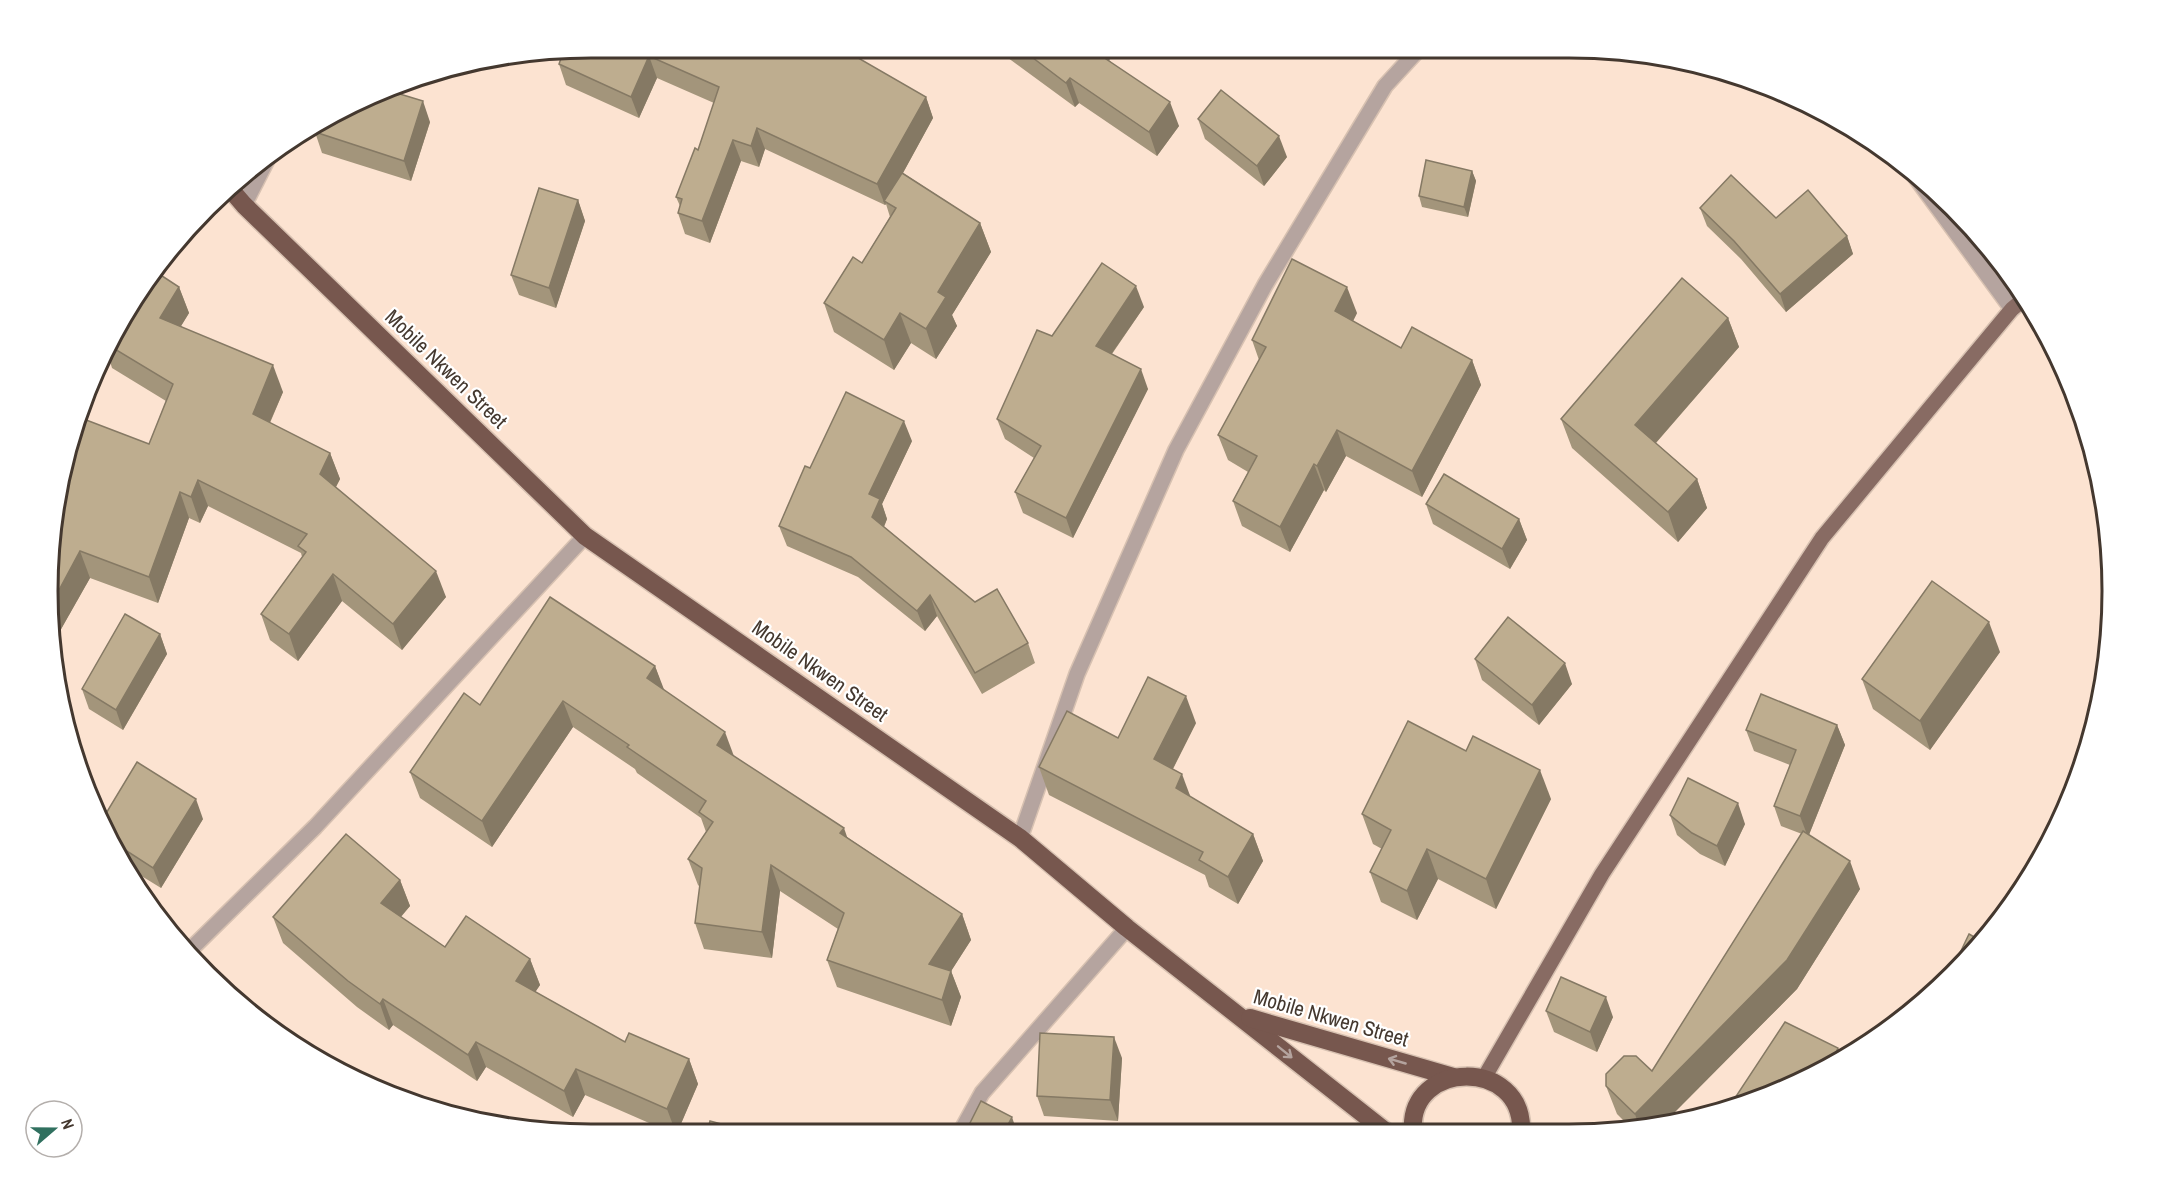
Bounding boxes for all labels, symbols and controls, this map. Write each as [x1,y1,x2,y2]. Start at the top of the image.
street label: Mobile Nkwen Street [379,303,514,435]
street label: Mobile Nkwen Street [747,613,894,728]
street label: Mobile Nkwen Street [1250,982,1412,1054]
one-way arrow [1277,1045,1293,1058]
one-way arrow [1387,1055,1406,1066]
north arrow [24,1099,84,1159]
text: N [56,1116,80,1132]

